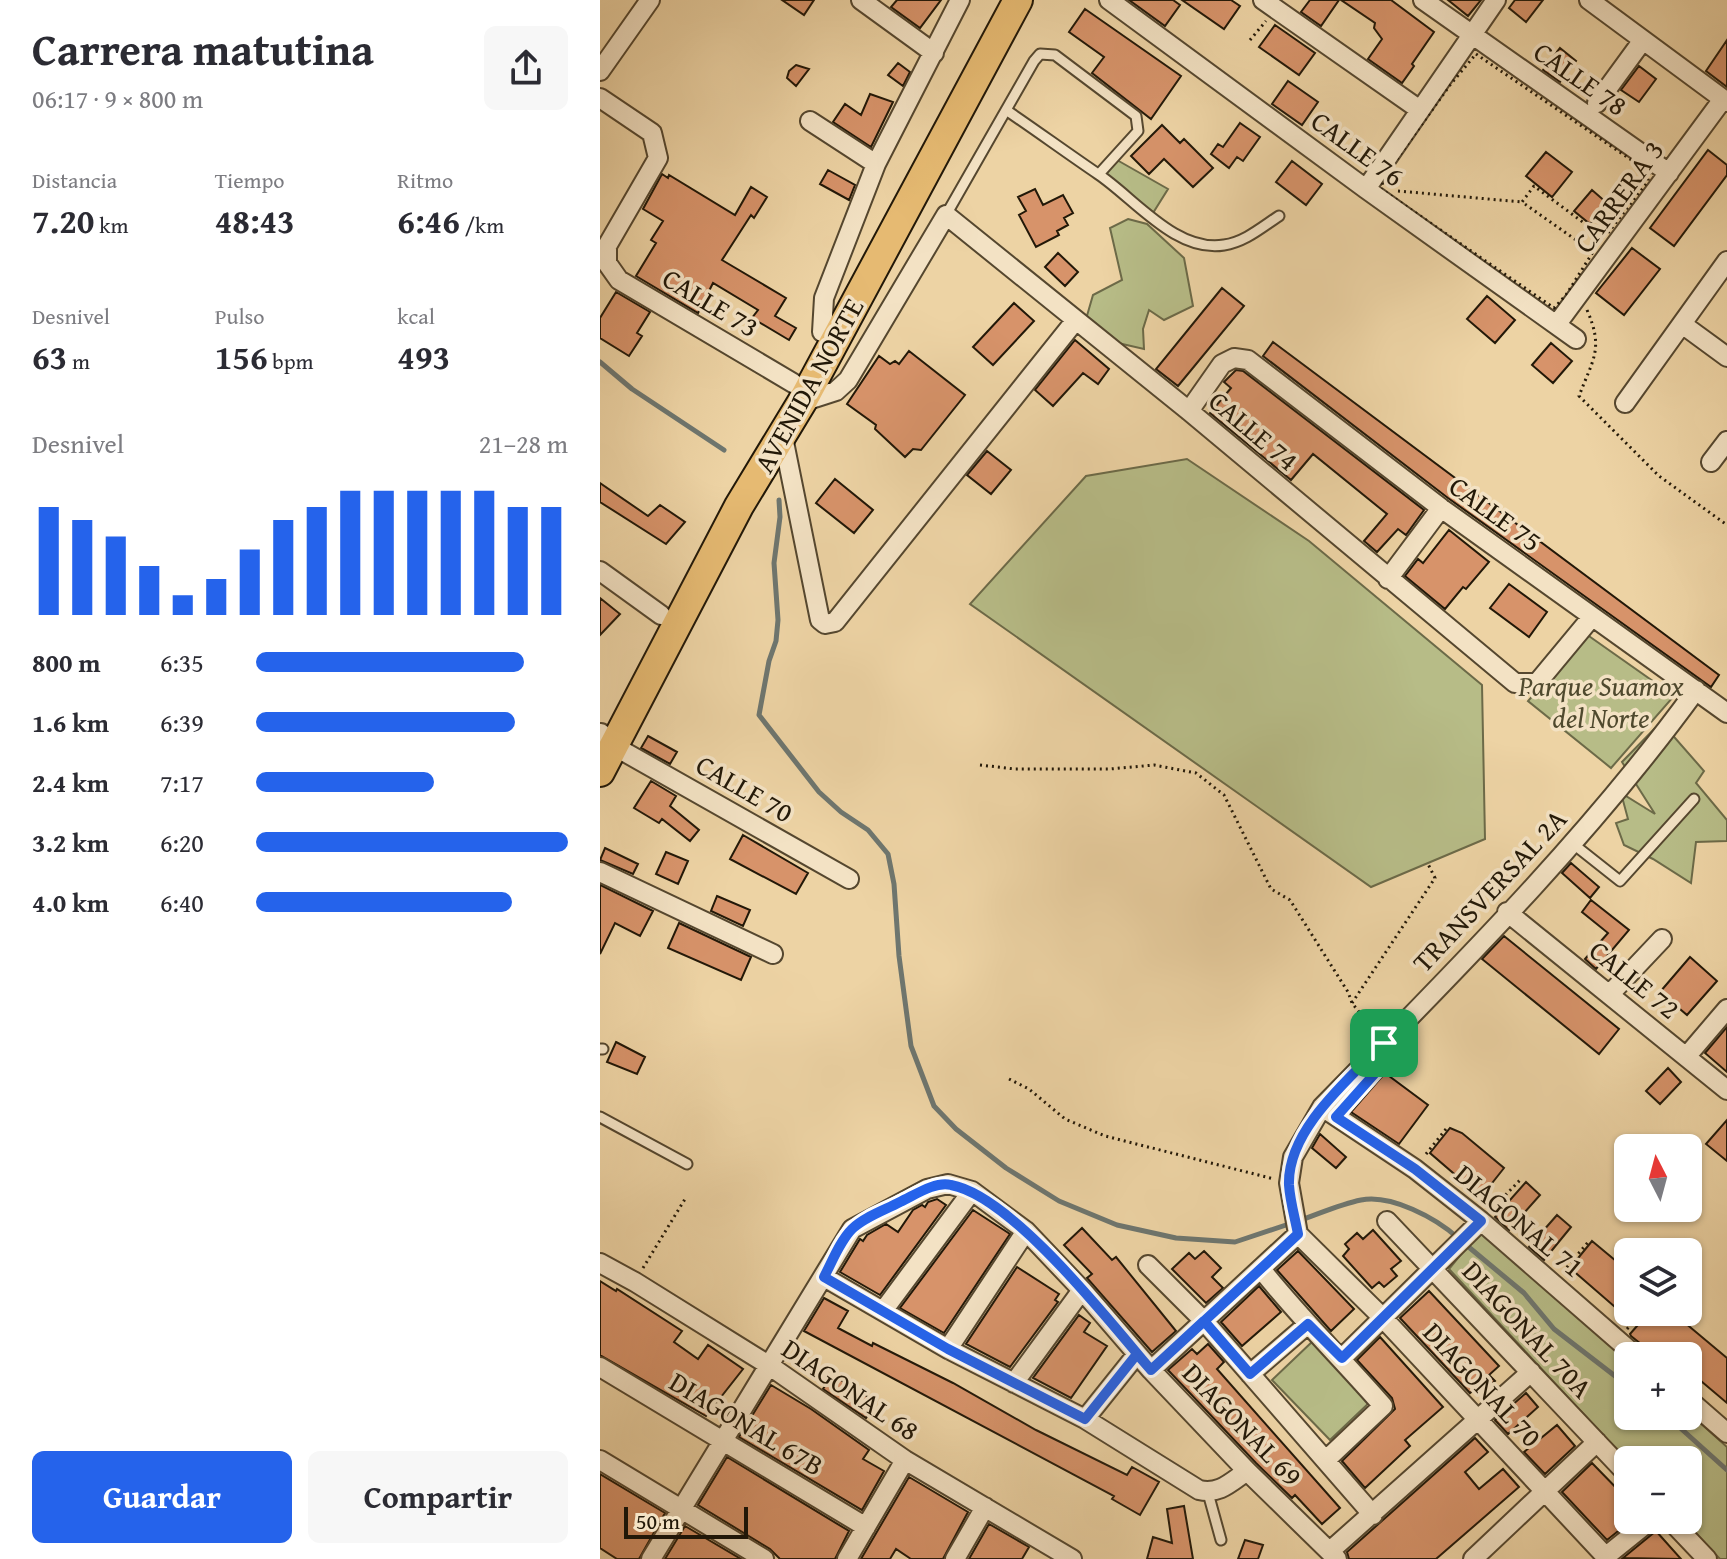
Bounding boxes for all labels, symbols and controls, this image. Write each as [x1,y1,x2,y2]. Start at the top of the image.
text: Carrera matutina [32,17,374,81]
button: share [484,26,568,110]
street label: CALLE 78 [1526,31,1636,125]
text: 06:17 · 9 × 800 m [32,79,203,118]
street label: CALLE 76 [1303,100,1413,196]
street label: CARRERA 3 [1563,131,1673,261]
text: Distancia [32,164,117,196]
text: Tiempo [215,164,285,196]
text: Ritmo [397,164,453,196]
text: 7.20 [32,196,94,245]
text: 48:43 [215,196,295,245]
text: 6:46 [397,196,460,245]
text: km [94,209,128,241]
text: /km [460,209,504,241]
street label: CALLE 73 [655,257,767,347]
street label: AVENIDA NORTE [743,290,873,480]
text: Desnivel [32,300,110,332]
text: Pulso [215,300,265,332]
text: kcal [397,300,435,332]
text: 63 [32,332,67,381]
text: 156 [215,332,268,381]
text: 493 [397,332,450,381]
text: m [67,345,90,377]
text: bpm [268,345,314,377]
street label: CALLE 74 [1200,380,1308,480]
text: Desnivel [32,424,124,463]
text: 21–28 m [479,424,568,463]
street label: CALLE 75 [1441,465,1551,561]
text: 800 m [32,643,100,682]
text: 6:35 [160,643,204,682]
park label: Parque Suamox del Norte [1517,665,1684,738]
text: 1.6 km [32,703,109,742]
text: 6:39 [160,703,204,742]
street label: CALLE 70 [689,744,801,832]
text: 2.4 km [32,763,109,802]
text: 7:17 [160,763,204,802]
street label: TRANSVERSAL 2A [1402,799,1576,981]
text: 3.2 km [32,823,109,862]
text: 6:20 [160,823,204,862]
text: 4.0 km [32,883,109,922]
text: 6:40 [160,883,204,922]
street label: CALLE 72 [1581,930,1689,1028]
pin [1350,1009,1418,1077]
icon: arrive [1362,1021,1406,1065]
north arrow [1614,1134,1702,1222]
map controls [1614,1134,1702,1534]
street label: DIAGONAL 71 [1446,1154,1594,1286]
button: layers [1614,1238,1702,1326]
street label: DIAGONAL 70A [1456,1254,1600,1404]
street label: DIAGONAL 70 [1417,1315,1549,1453]
street label: DIAGONAL 68 [774,1328,928,1450]
button: + [1614,1342,1702,1430]
street label: DIAGONAL 69 [1173,1353,1313,1495]
street label: DIAGONAL 67B [662,1361,832,1485]
button: − [1614,1446,1702,1534]
button: Guardar [32,1451,292,1543]
button: Compartir [308,1451,568,1543]
scale bar [624,1503,748,1539]
text: 50 m [636,1505,680,1537]

